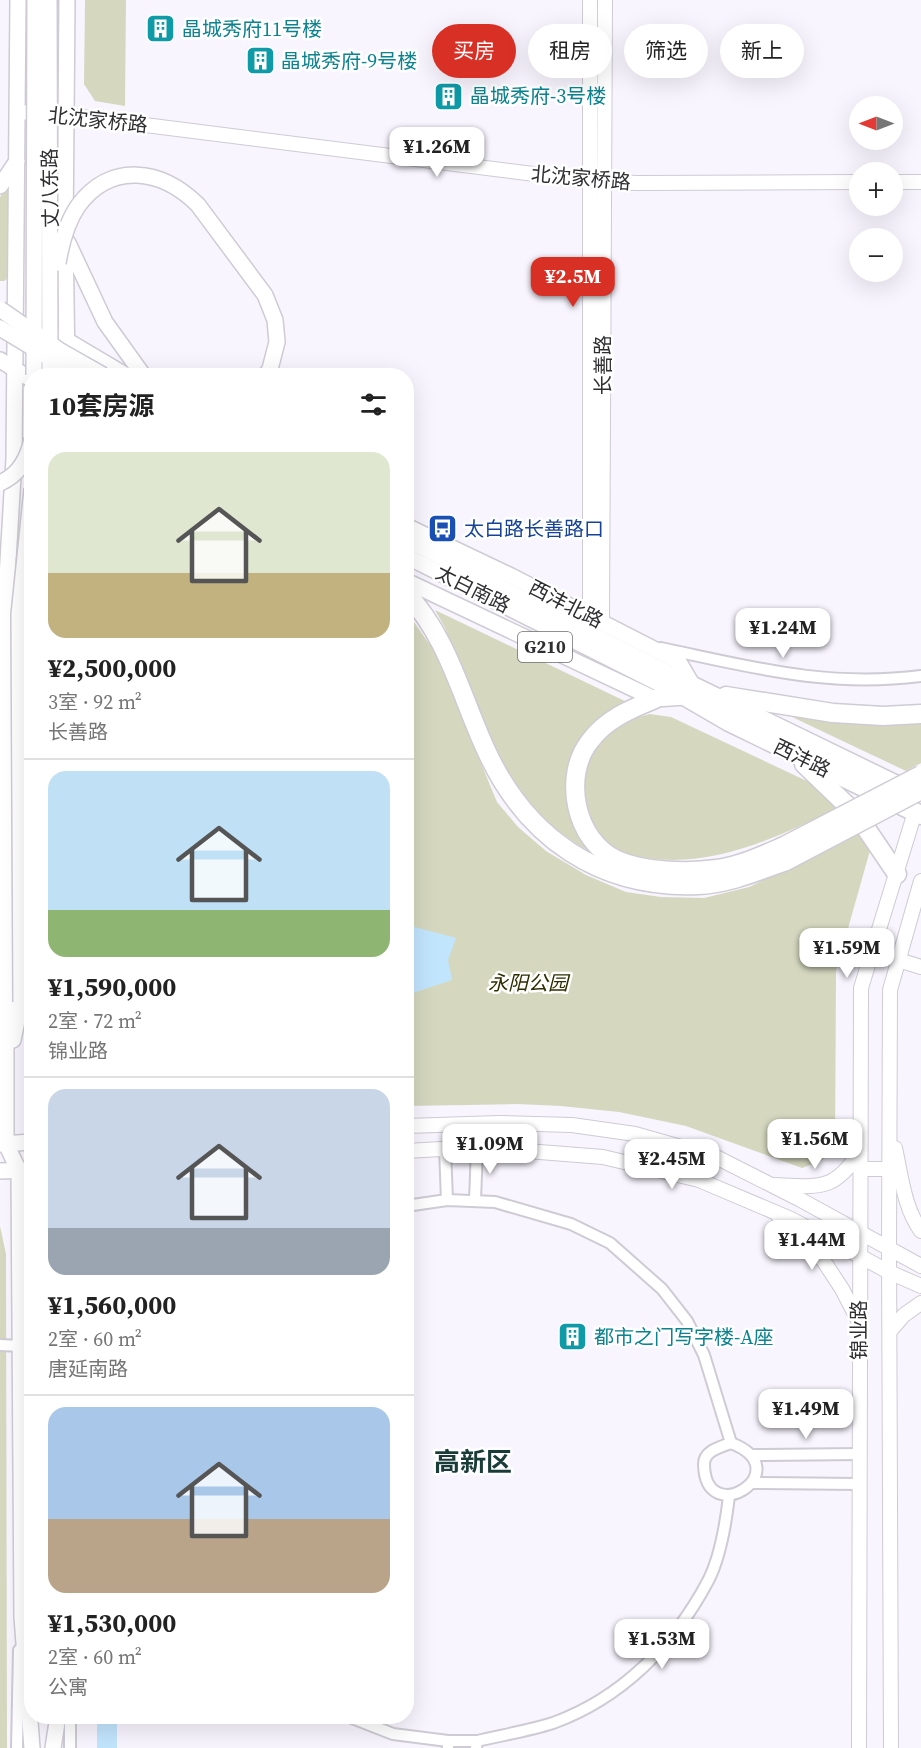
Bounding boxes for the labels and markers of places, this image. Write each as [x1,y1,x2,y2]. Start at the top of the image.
building icon: 晶城秀府11号楼 [145,13,177,45]
place label: 晶城秀府11号楼 [182,15,322,43]
building icon: 晶城秀府-9号楼 [244,45,276,77]
place label: 晶城秀府-9号楼 [281,47,417,75]
building icon: 晶城秀府-3号楼 [433,80,465,112]
place label: 晶城秀府-3号楼 [470,82,606,110]
pin: ¥1.26M [388,127,486,178]
pin: ¥2.5M [531,257,615,308]
bus stop icon: 太白路长善路口 [427,513,459,545]
place label: 太白路长善路口 [464,515,604,543]
pin: ¥1.24M [734,608,832,659]
pin: ¥1.59M [798,928,896,979]
pin: ¥1.56M [766,1119,864,1170]
pin: ¥1.09M [441,1124,539,1175]
pin: ¥2.45M [623,1139,721,1190]
pin: ¥1.44M [763,1220,861,1271]
building icon: 都市之门写字楼-A座 [557,1321,589,1353]
place label: 都市之门写字楼-A座 [594,1323,774,1351]
pin: ¥1.49M [757,1389,855,1440]
pin: ¥1.53M [613,1619,711,1670]

